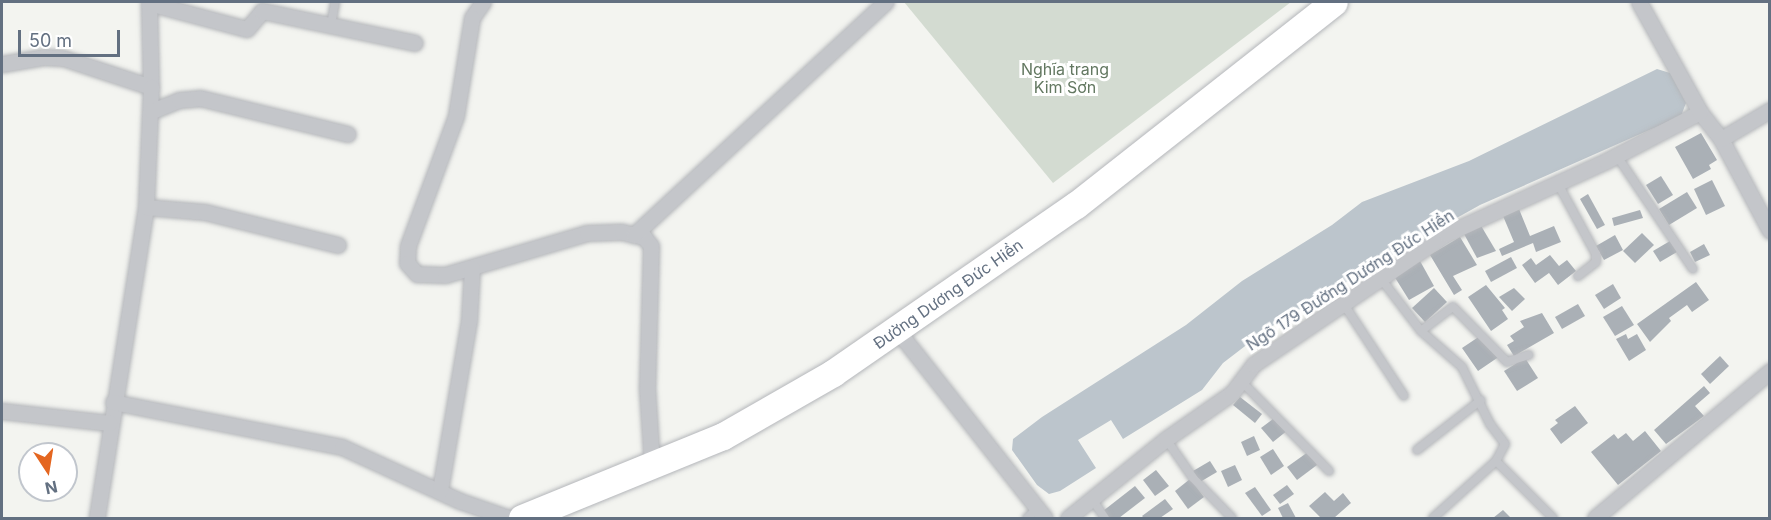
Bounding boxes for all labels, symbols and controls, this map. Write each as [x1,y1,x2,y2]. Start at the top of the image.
scale bar [21,18,123,56]
text: 50 m [29,30,72,51]
park label: Nghĩa trang Kim Sơn [1021,59,1109,97]
street label: Ngõ 179 Đường Dương Đức Hiền [1242,206,1458,354]
street label: Đường Dương Đức Hiền [870,235,1026,353]
north arrow [18,442,78,502]
text: N [43,477,59,499]

